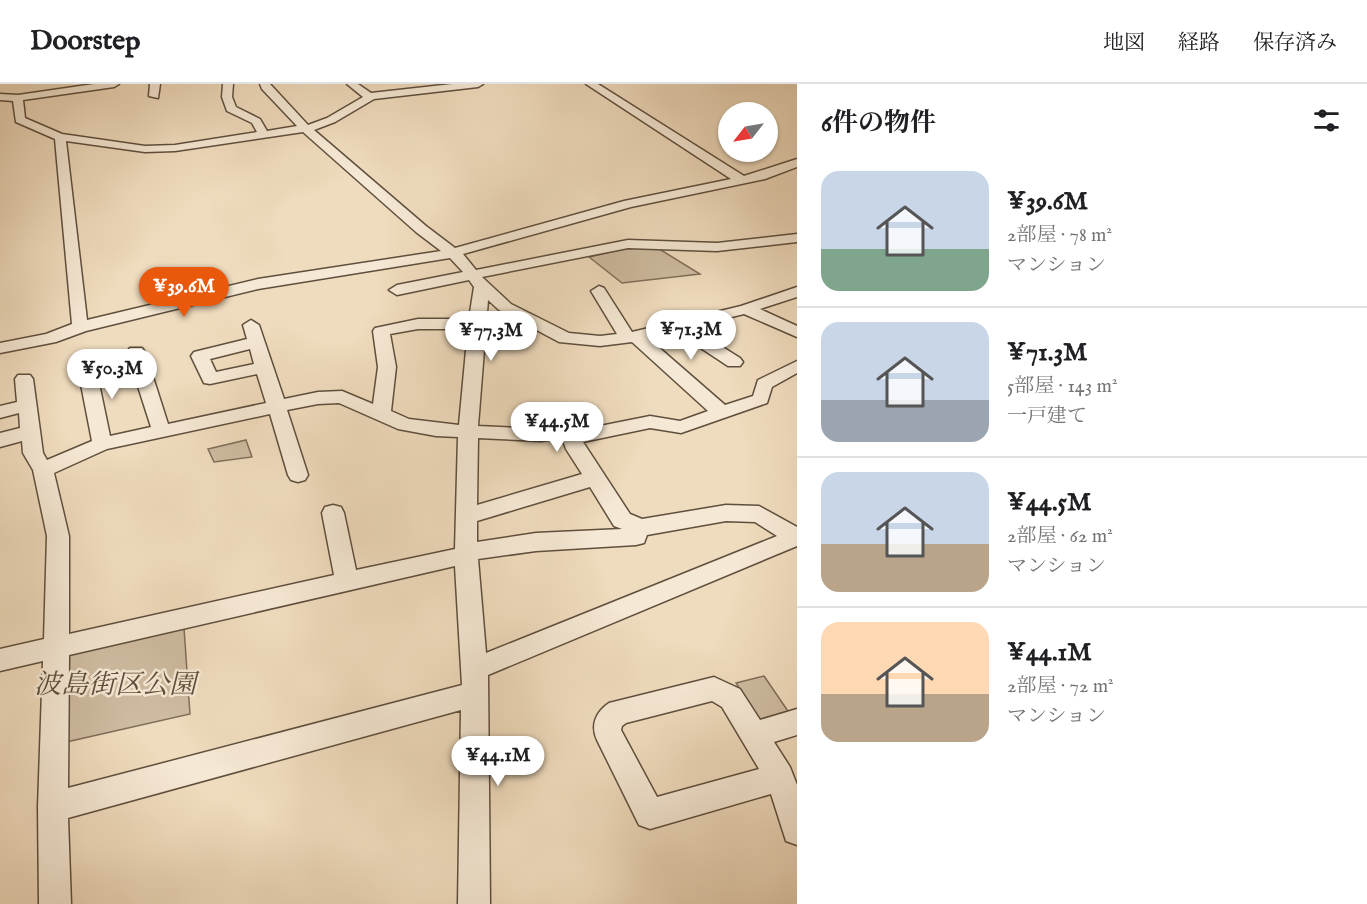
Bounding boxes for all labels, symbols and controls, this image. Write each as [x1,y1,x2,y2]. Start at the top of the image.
text: Doorstep [30,24,140,59]
text: 地図 [1103,30,1145,57]
text: 経路 [1178,30,1220,57]
text: 保存済み [1253,30,1337,57]
north arrow [718,102,778,162]
map controls [718,102,778,162]
icon: filters [1310,104,1343,137]
text: 6件の物件 [821,107,936,140]
text: ¥39.6M [1007,185,1088,218]
icon: home [869,195,941,267]
text: 2部屋 · 78 m² [1007,223,1112,248]
text: マンション [1007,253,1106,278]
pin: ¥39.6M [135,267,233,318]
text: ¥39.6M [153,274,215,299]
pin: ¥71.3M [642,310,740,361]
pin: ¥77.3M [442,311,540,362]
text: ¥71.3M [660,317,722,342]
text: ¥77.3M [459,318,523,343]
text: ¥71.3M [1007,336,1088,369]
icon: home [869,346,941,418]
pin: ¥50.3M [63,349,161,400]
text: ¥50.3M [81,356,143,381]
text: 5部屋 · 143 m² [1007,374,1118,399]
pin: ¥44.5M [508,402,606,453]
text: 一戸建て [1007,404,1087,429]
text: ¥44.5M [525,409,589,434]
text: ¥44.5M [1007,486,1091,519]
icon: home [869,496,941,568]
text: 2部屋 · 62 m² [1007,524,1113,549]
text: マンション [1007,554,1106,579]
text: ¥44.1M [1007,636,1092,669]
icon: home [869,646,941,718]
park label: 波島街区公園 [34,669,200,703]
text: 2部屋 · 72 m² [1007,674,1114,699]
text: マンション [1007,704,1106,729]
pin: ¥44.1M [449,736,547,787]
text: ¥44.1M [465,743,531,768]

